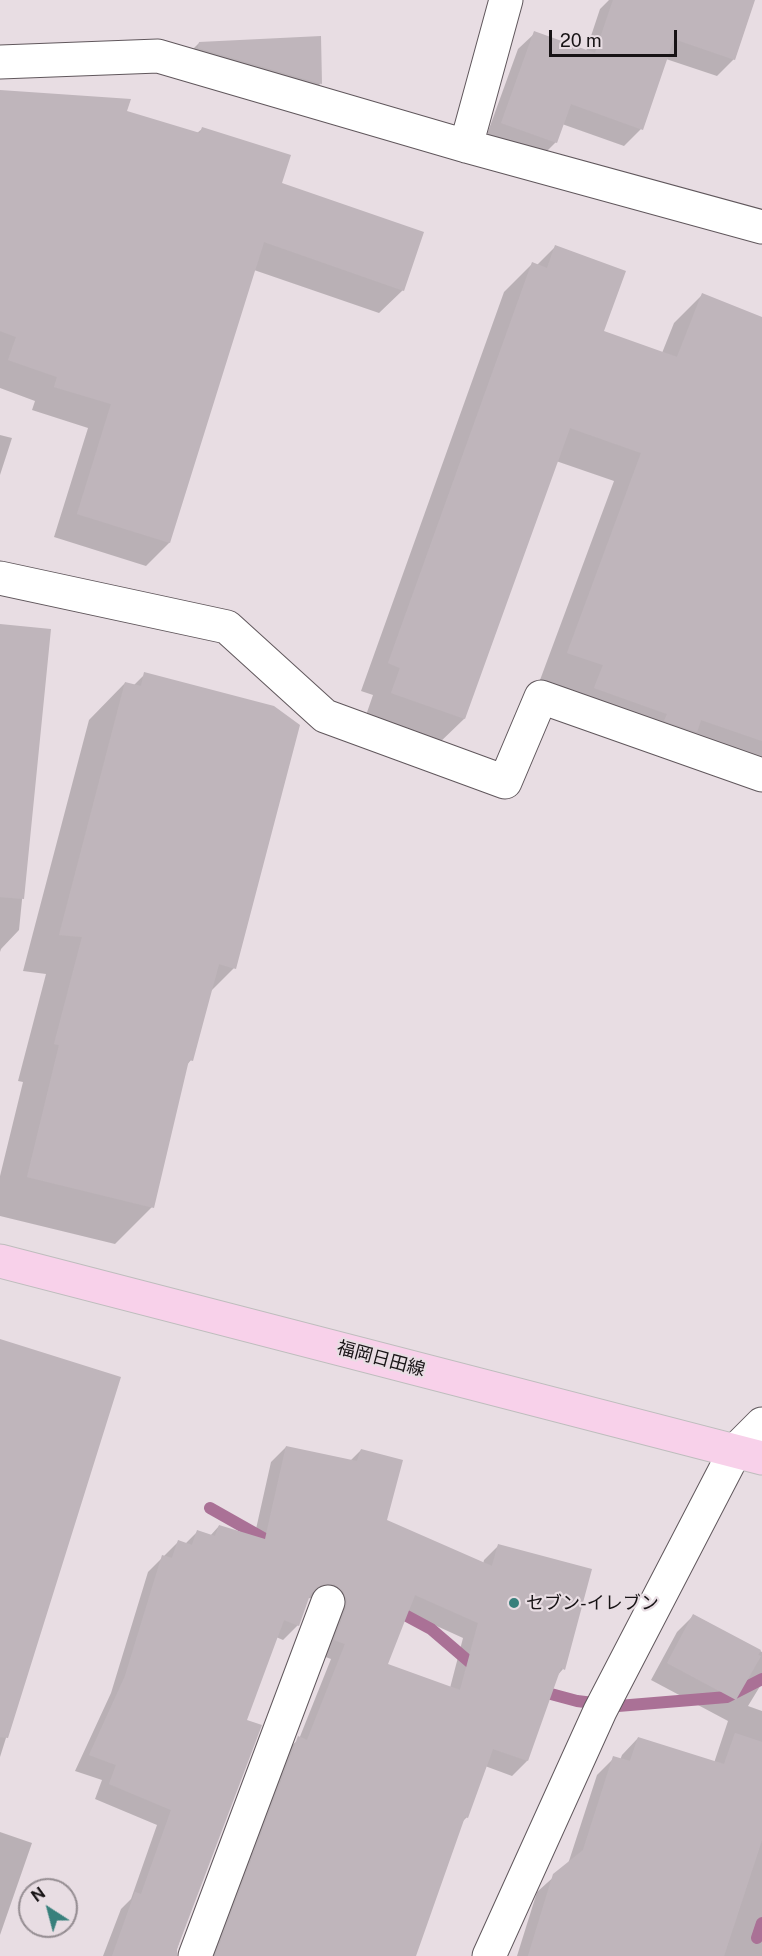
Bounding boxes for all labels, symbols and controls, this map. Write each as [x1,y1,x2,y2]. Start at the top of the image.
scale bar [552,18,680,56]
text: 20 m [560,30,602,51]
street label: 福岡日田線 [335,1337,427,1381]
place label: セブン-イレブン [526,1592,659,1614]
marker: セブン-イレブン [507,1596,521,1610]
north arrow [18,1878,78,1938]
text: N [28,1883,49,1906]

